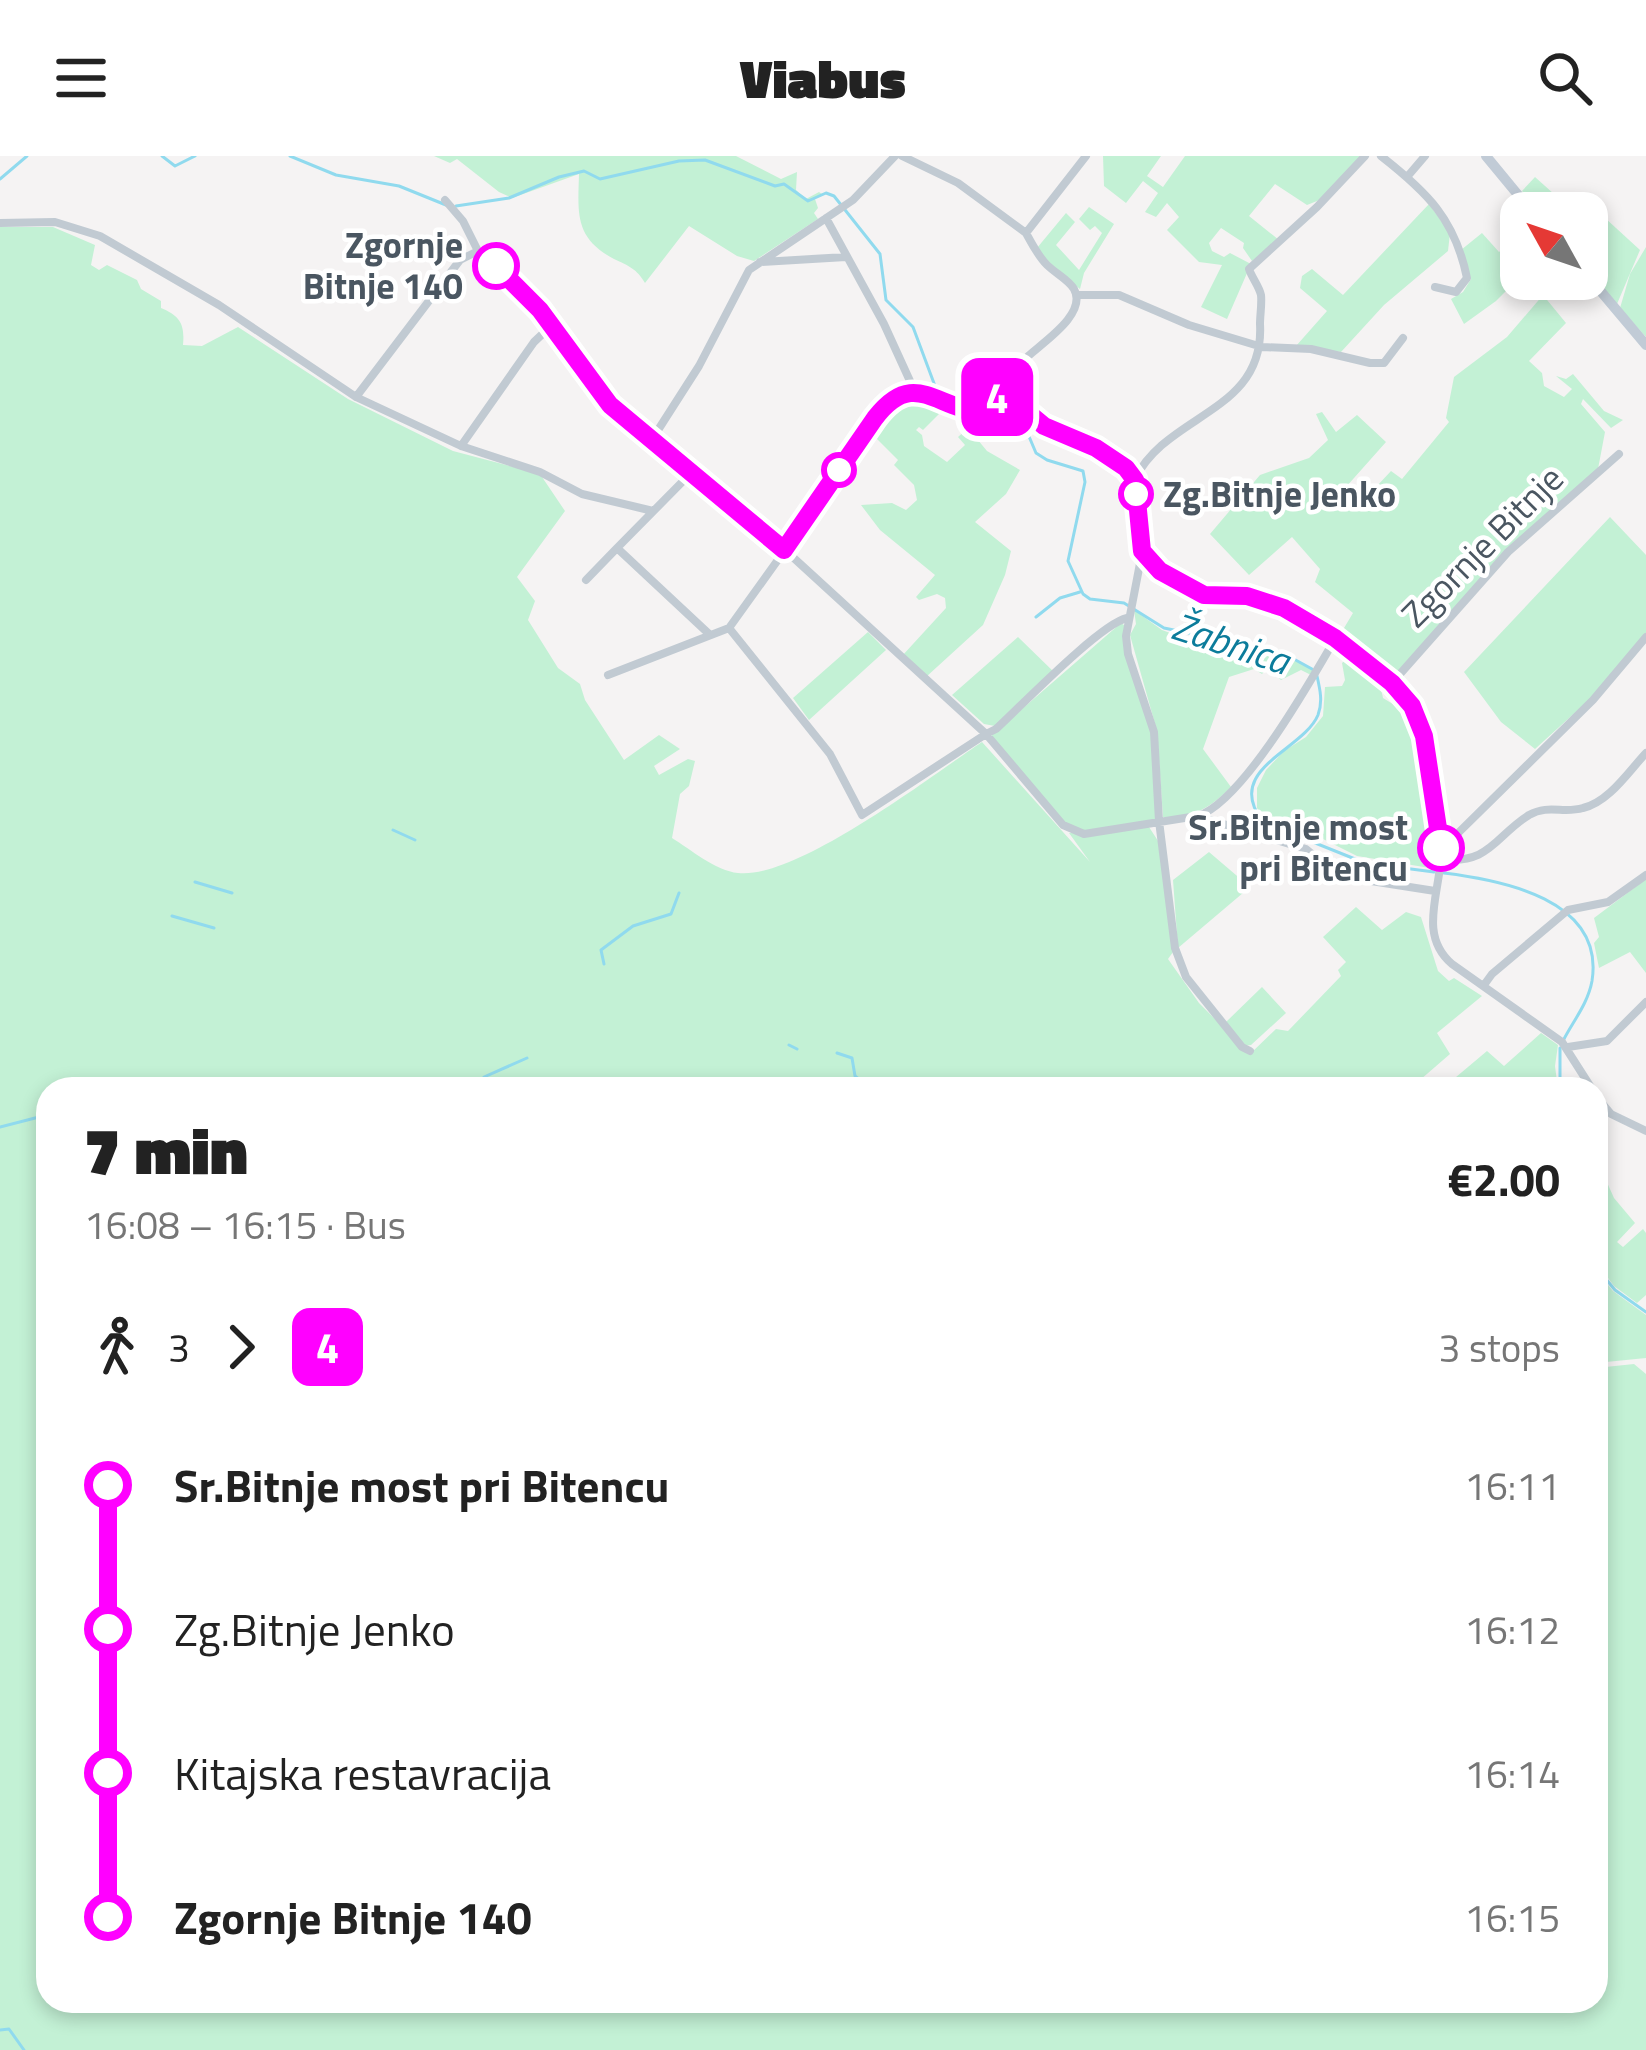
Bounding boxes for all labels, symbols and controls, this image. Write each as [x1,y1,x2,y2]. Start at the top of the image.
text: Viabus [740,37,906,119]
icon: menu [48,45,114,111]
icon: search [1532,45,1598,111]
north arrow [1500,192,1608,300]
map controls [1500,192,1608,300]
place label: Zgornje Bitnje 140 [303,217,463,313]
marker: Zgornje Bitnje 140 [474,244,518,288]
line badge: 4 [958,358,1036,436]
text: 4 [985,365,1009,429]
street label: Zgornje Bitnje [1388,452,1575,639]
unlabelled marker [823,454,855,486]
place label: Zg.Bitnje Jenko [1163,466,1396,521]
marker: Zg.Bitnje Jenko [1120,478,1152,510]
water label: Žabnica [1165,596,1300,690]
place label: Sr.Bitnje most pri Bitencu [1188,799,1408,895]
marker: Sr.Bitnje most pri Bitencu [1419,826,1463,870]
text: 7 min [84,1099,248,1200]
text: €2.00 [1448,1145,1560,1213]
text: 16:08 – 16:15 · Bus [84,1195,406,1254]
icon: walk [84,1314,150,1380]
icon: forward [208,1314,274,1380]
text: 4 [316,1315,339,1379]
text: 3 [168,1318,190,1377]
text: 3 stops [1438,1318,1560,1377]
text: Sr.Bitnje most pri Bitencu [174,1451,669,1519]
text: 16:11 [1464,1456,1560,1515]
text: Zg.Bitnje Jenko [174,1595,455,1663]
text: 16:12 [1464,1600,1560,1659]
text: Kitajska restavracija [174,1739,551,1807]
text: 16:14 [1464,1744,1560,1803]
text: Zgornje Bitnje 140 [174,1883,532,1951]
text: 16:15 [1464,1888,1560,1947]

